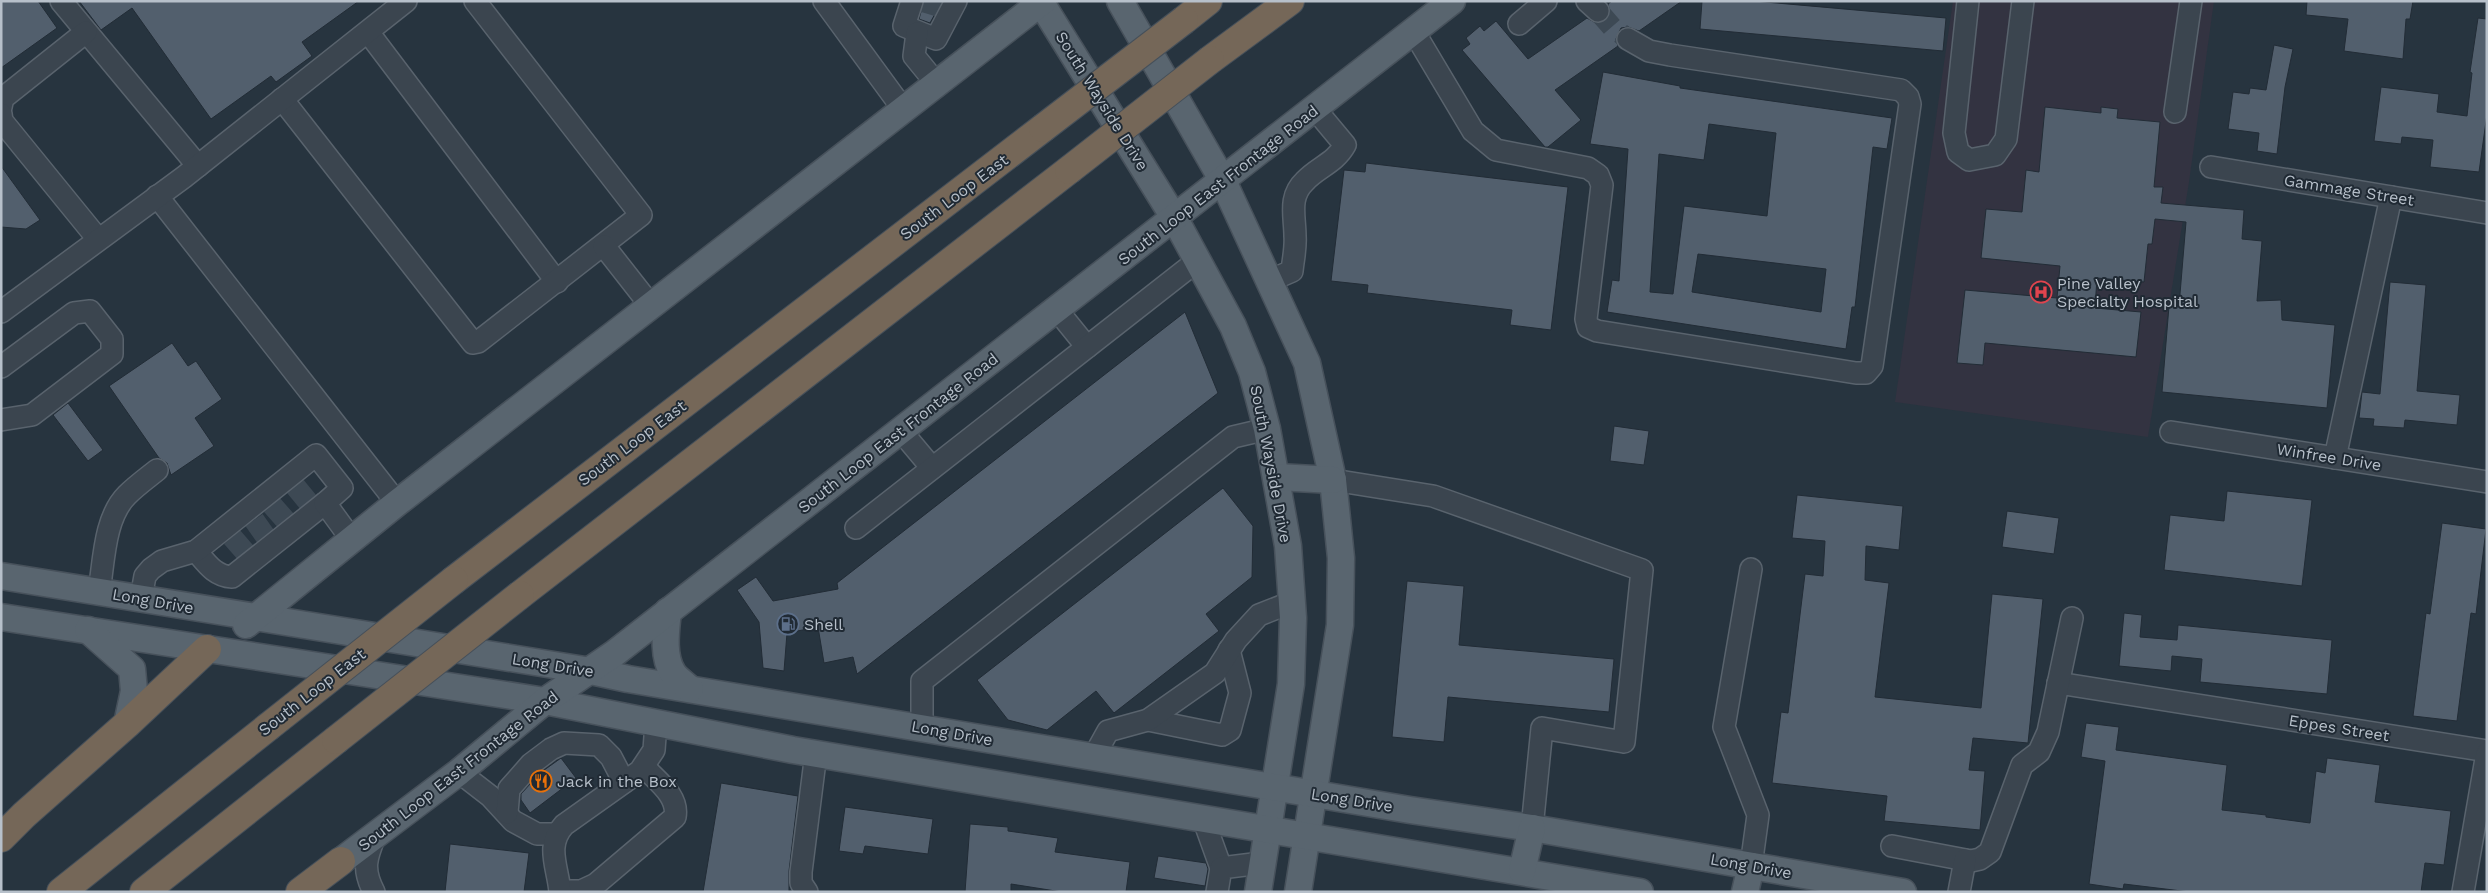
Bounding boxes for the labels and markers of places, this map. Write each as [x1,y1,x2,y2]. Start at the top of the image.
place label: Pine Valley Specialty Hospital [2057,274,2198,311]
hospital icon: Pine Valley Specialty Hospital [2029,280,2053,304]
fuel station icon: Shell [776,612,800,636]
place label: Shell [804,615,843,634]
restaurant icon: Jack in the Box [529,769,553,793]
place label: Jack in the Box [557,772,677,791]

